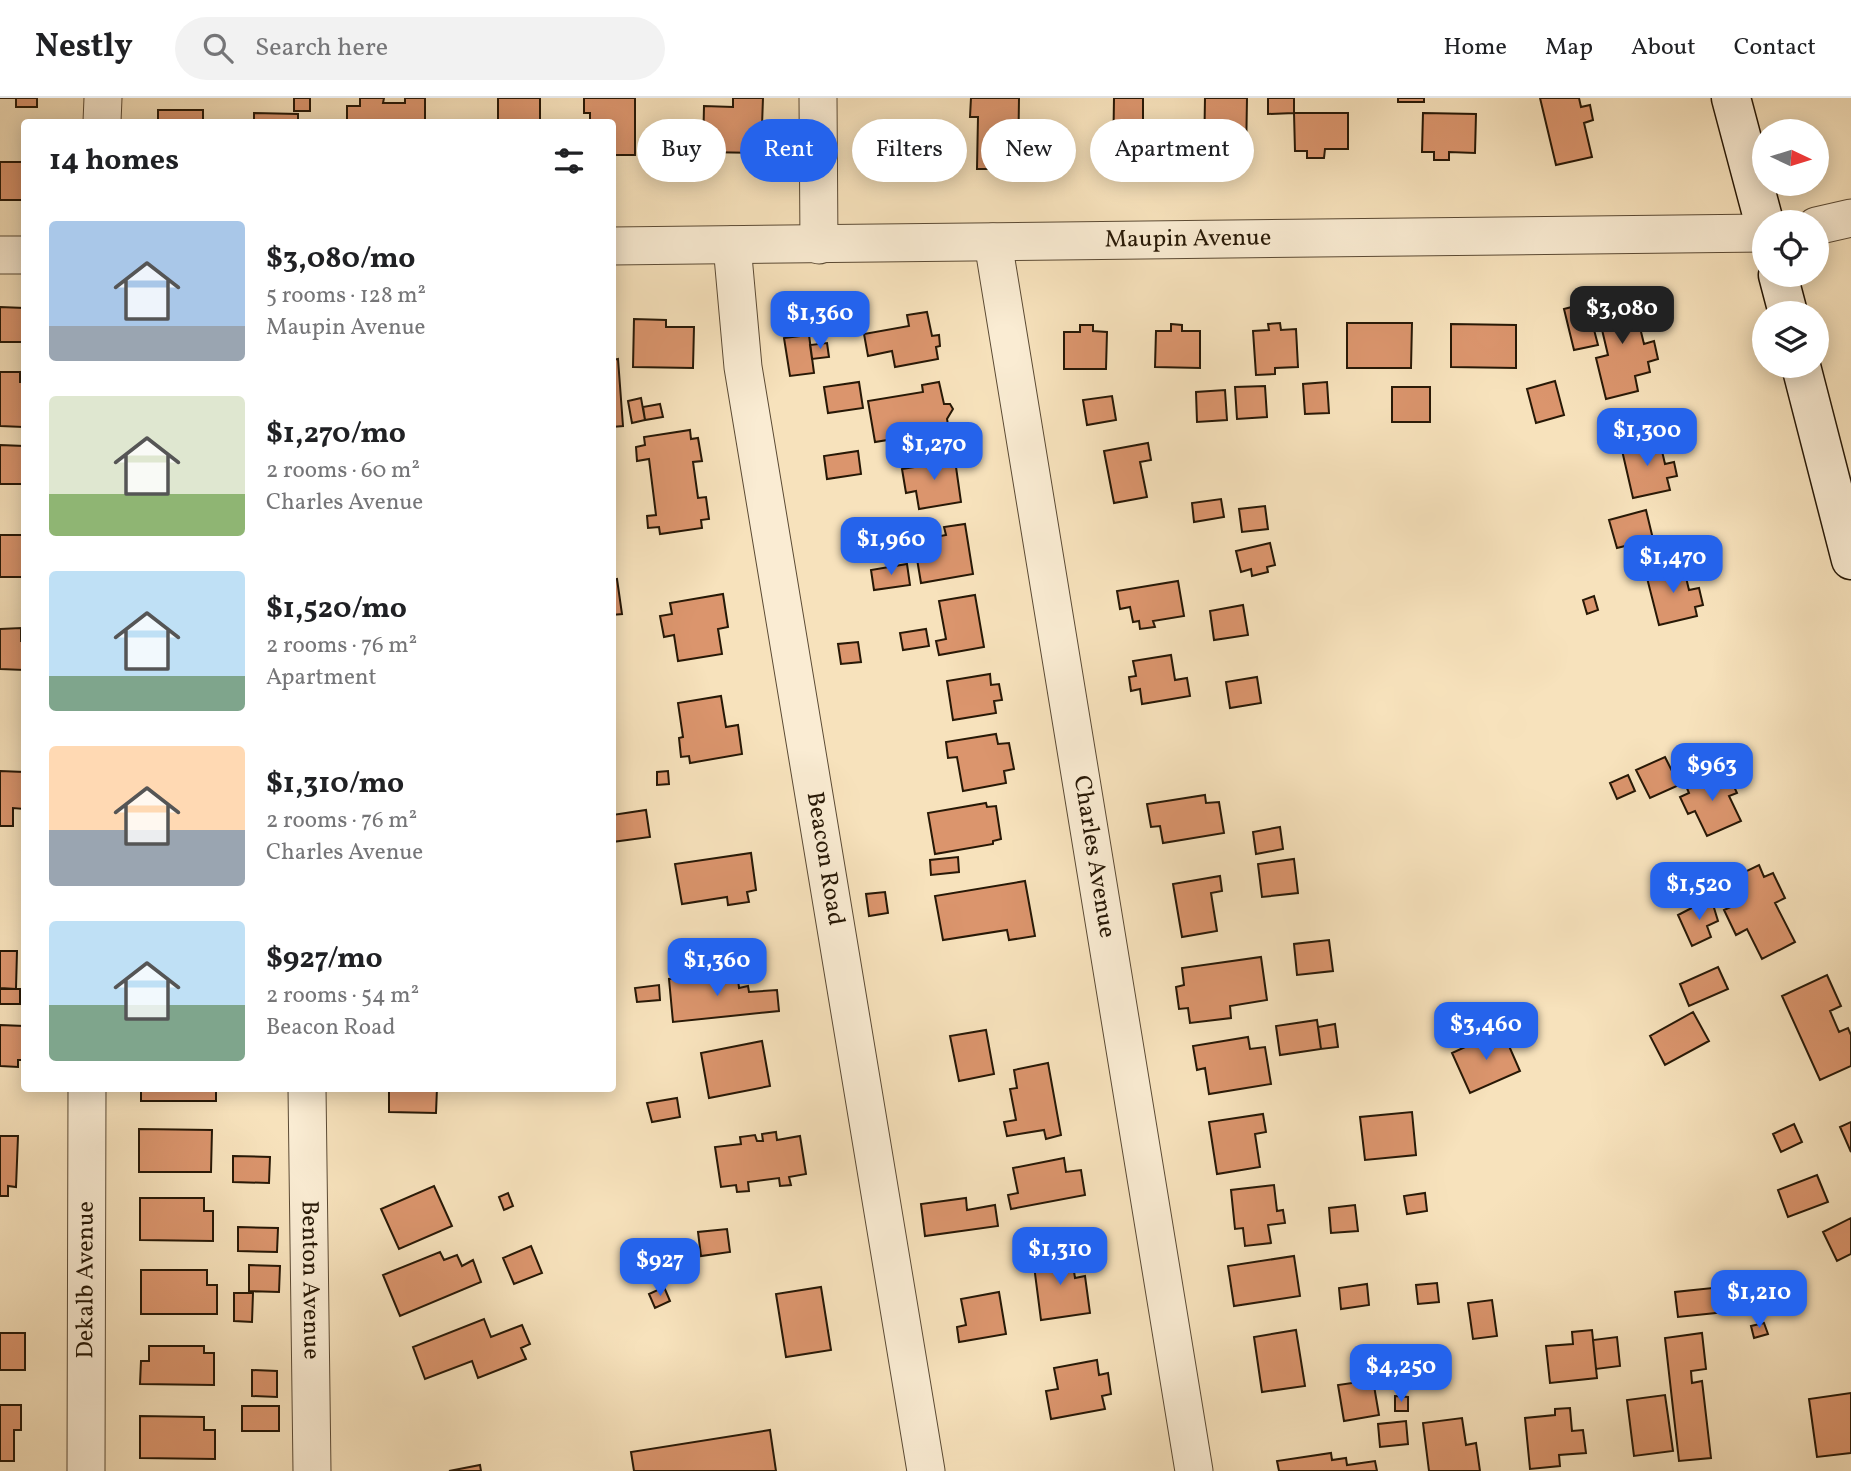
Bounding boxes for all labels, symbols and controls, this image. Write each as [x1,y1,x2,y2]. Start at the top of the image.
search box [175,17,665,80]
text: Nestly [35,25,133,71]
icon: search [199,29,237,67]
text: Search here [255,30,388,66]
text: Home [1443,31,1507,65]
text: Map [1545,31,1593,65]
text: About [1631,31,1696,65]
text: Contact [1734,31,1816,65]
chip: Buy [637,119,726,182]
chip: Rent [740,119,838,182]
chip: Filters [852,119,967,182]
chip: New [981,119,1076,182]
chip: Apartment [1090,119,1254,182]
north arrow [1752,119,1829,196]
map controls [1752,119,1829,378]
text: 14 homes [49,140,179,182]
icon: filters [550,142,588,180]
button: locate [1752,210,1829,287]
street label: Maupin Avenue [1104,222,1271,257]
text: $3,080/mo [266,238,415,280]
icon: home [105,249,189,333]
text: 5 rooms · 128 m² [266,280,426,312]
pin: $3,080 [1565,286,1679,346]
pin: $1,360 [763,292,877,351]
text: $3,080 [1586,293,1658,325]
text: $1,360 [787,298,853,330]
button: layers [1752,301,1829,378]
text: Maupin Avenue [266,312,426,344]
pin: $1,300 [1590,408,1704,468]
text: $1,270/mo [266,413,406,455]
text: $1,300 [1613,415,1681,447]
pin: $1,270 [877,422,991,482]
icon: home [105,424,189,508]
text: $1,270 [902,429,966,461]
text: 2 rooms · 60 m² [266,455,420,487]
text: Charles Avenue [266,487,423,519]
pin: $1,960 [834,518,948,577]
text: $1,960 [857,524,925,556]
pin: $1,470 [1616,536,1730,595]
text: $1,470 [1640,542,1706,574]
text: $1,520/mo [266,588,407,630]
icon: home [105,599,189,683]
text: 2 rooms · 76 m² [266,630,417,662]
text: Apartment [266,662,377,694]
pin: $963 [1671,744,1753,803]
text: $963 [1687,750,1737,782]
text: $1,310/mo [266,763,404,805]
street label: Charles Avenue [1064,773,1124,941]
icon: home [105,774,189,858]
street label: Beacon Road [797,789,852,928]
text: 2 rooms · 76 m² [266,805,417,837]
text: Charles Avenue [266,837,423,869]
pin: $1,520 [1642,862,1756,922]
text: $1,520 [1666,869,1732,901]
text: $927/mo [266,938,383,980]
pin: $1,360 [660,939,774,998]
text: $1,360 [684,945,750,977]
icon: home [105,949,189,1033]
text: 2 rooms · 54 m² [266,980,419,1012]
pin: $3,460 [1429,1002,1543,1062]
text: $3,460 [1450,1009,1522,1041]
text: Beacon Road [266,1012,395,1044]
street label: Benton Avenue [291,1200,328,1360]
street label: Dekalb Avenue [69,1201,104,1359]
pin: $1,310 [1003,1228,1117,1287]
text: $1,310 [1028,1234,1092,1266]
pin: $927 [619,1238,701,1298]
text: $927 [636,1245,684,1277]
pin: $1,210 [1702,1270,1816,1330]
text: $1,210 [1727,1277,1791,1309]
pin: $4,250 [1344,1344,1458,1404]
text: $4,250 [1366,1351,1436,1383]

